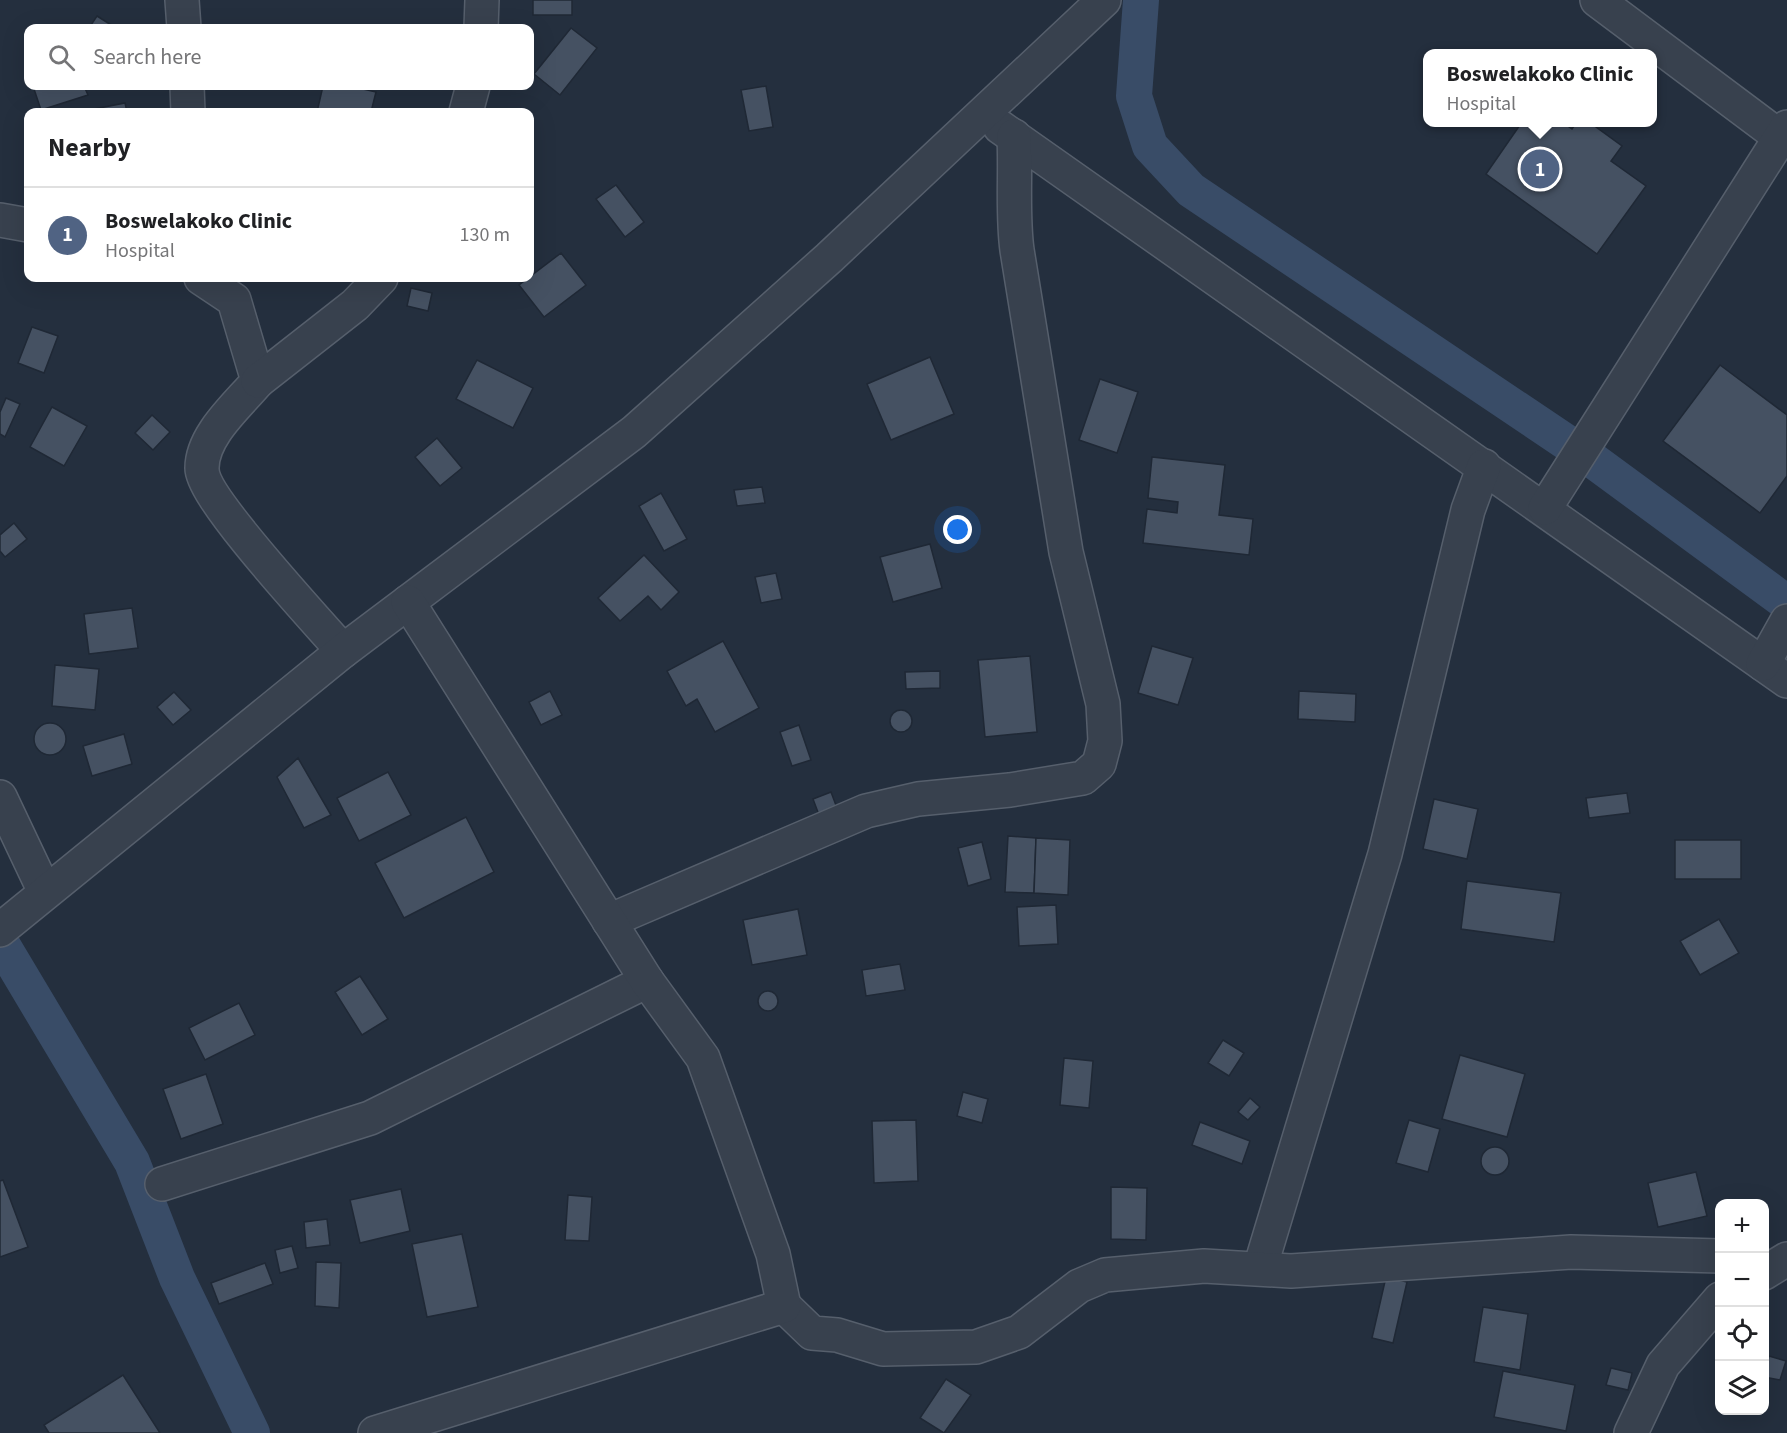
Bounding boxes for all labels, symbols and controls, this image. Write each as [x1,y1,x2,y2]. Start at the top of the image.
search box [24,24,534,90]
icon: search [45,41,78,74]
text: Search here [93,41,201,73]
popup [1423,49,1657,127]
text: Boswelakoko Clinic [1446,58,1634,90]
text: Hospital [1446,90,1516,118]
text: Nearby [48,129,131,166]
pin: 1 [1520,146,1560,192]
text: Boswelakoko Clinic [105,205,292,237]
text: 1 [62,221,73,249]
text: 130 m [460,221,510,249]
text: Hospital [105,237,175,265]
your location [943,515,972,544]
map controls [1715,1199,1769,1415]
button: + [1715,1199,1769,1253]
button: − [1715,1253,1769,1307]
button: locate [1715,1307,1769,1361]
button: layers [1715,1361,1769,1415]

